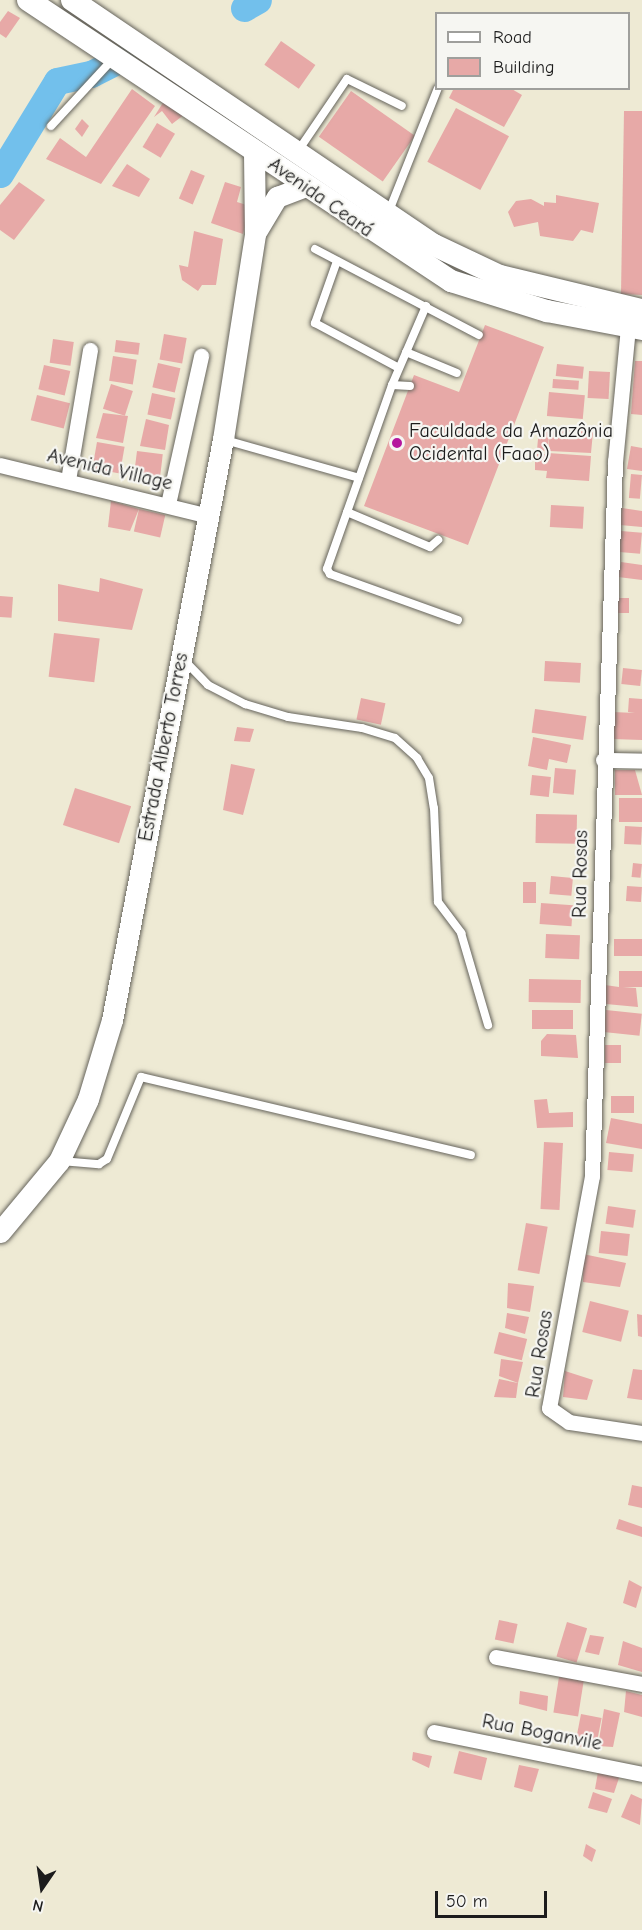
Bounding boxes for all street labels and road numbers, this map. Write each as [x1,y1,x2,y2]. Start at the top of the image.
street label: Avenida Ceará [264,152,378,242]
street label: Avenida Village [45,443,175,495]
street label: Estrada Alberto Torres [133,651,193,843]
street label: Rua Rosas [567,830,593,918]
street label: Rua Rosas [520,1309,558,1399]
street label: Rua Boganvile [480,1709,604,1755]

